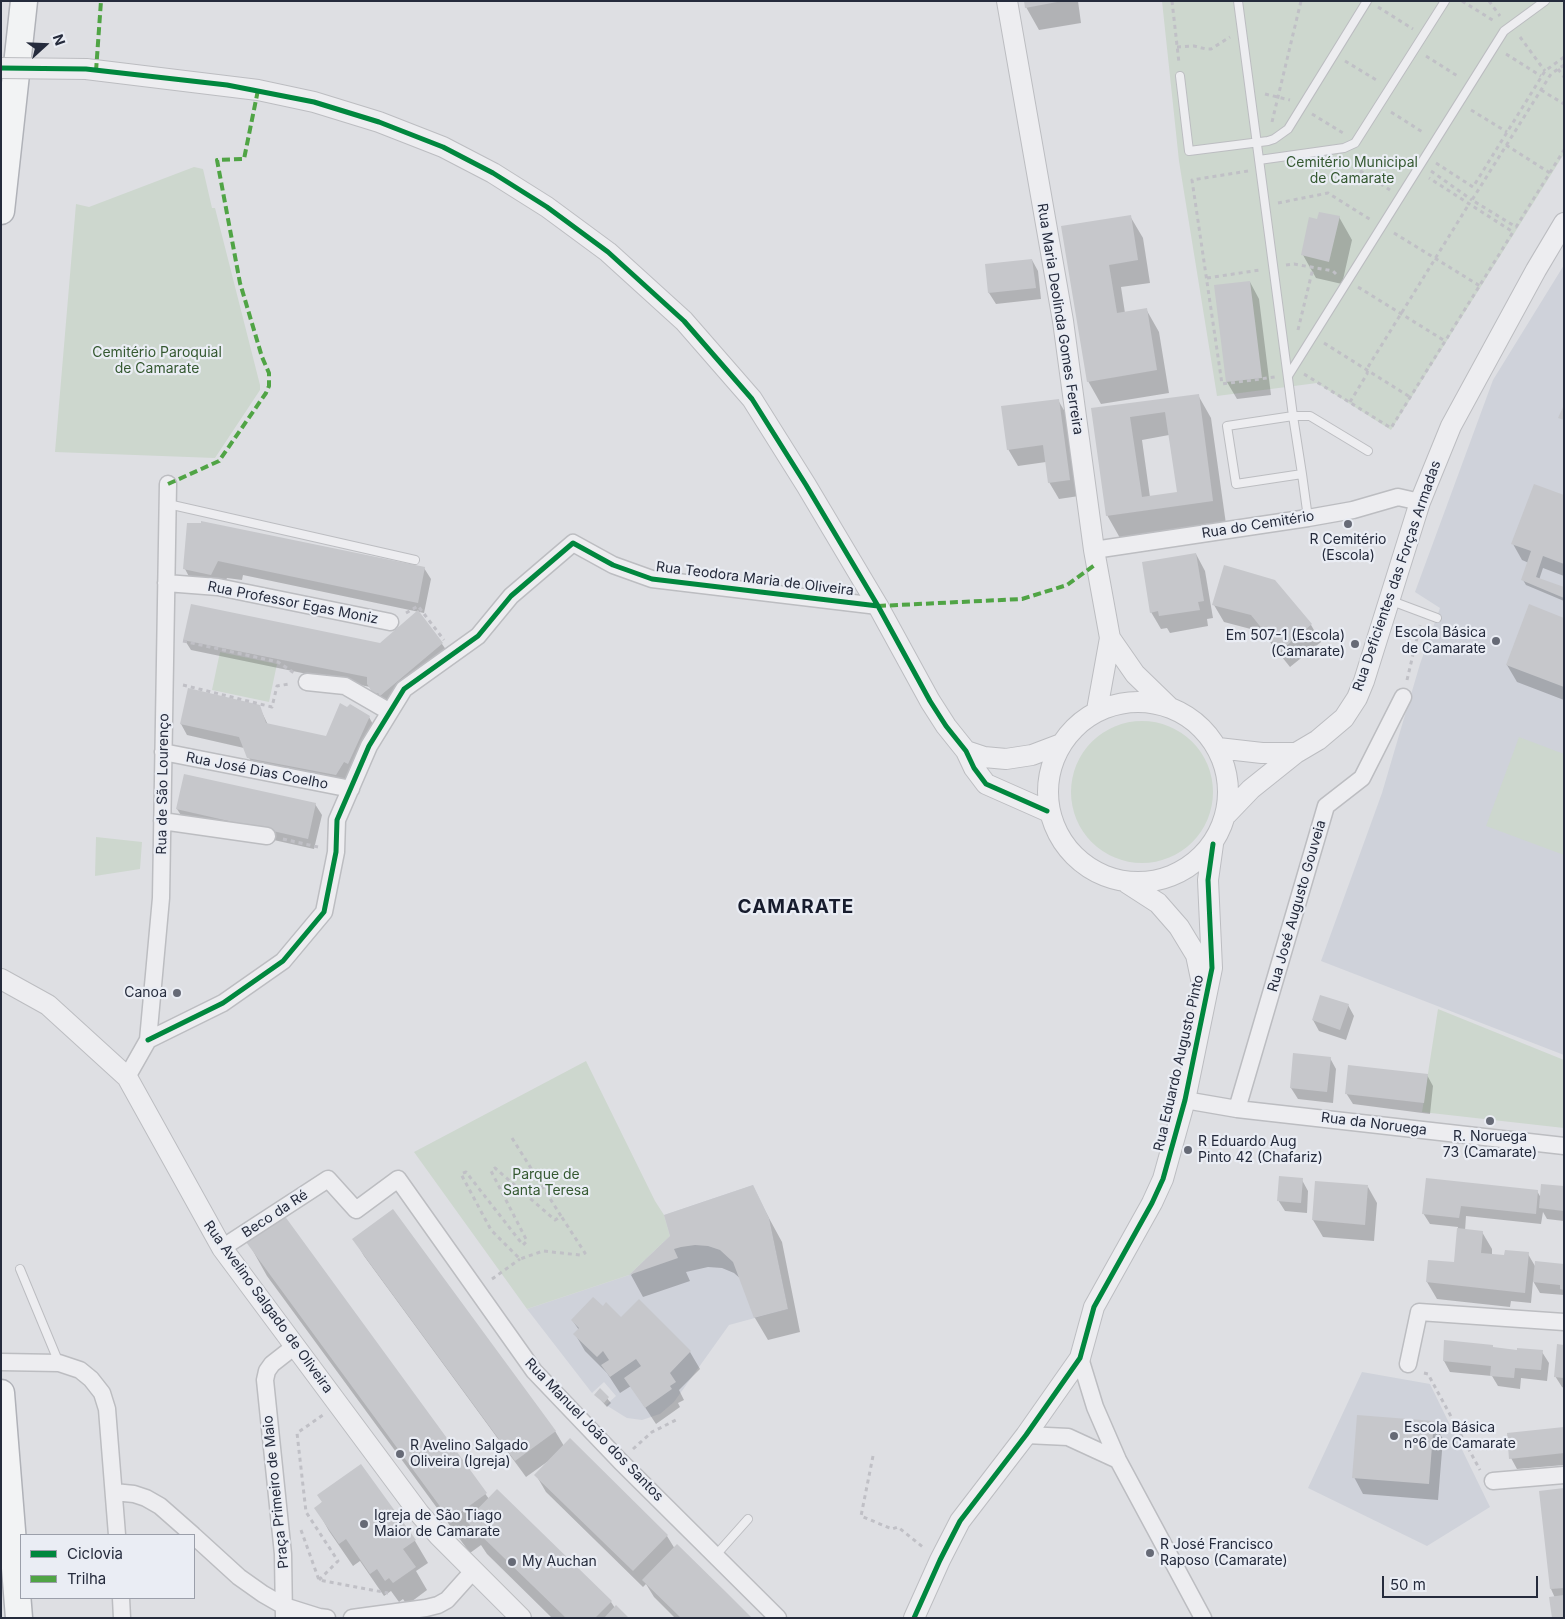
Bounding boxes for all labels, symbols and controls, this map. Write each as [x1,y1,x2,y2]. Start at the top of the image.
north arrow [20,20,70,70]
text: N [50,32,69,48]
park label: Cemitério Municipal de Camarate [1286,155,1418,188]
street label: Rua Maria Deolinda Gomes Ferreira [1033,202,1087,436]
park label: Cemitério Paroquial de Camarate [92,345,222,378]
street label: Rua Deficientes das Forças Armadas [1350,458,1444,694]
street label: Rua do Cemitério [1200,508,1316,542]
marker: R Cemitério (Escola) [1342,518,1354,530]
place label: R Cemitério (Escola) [1310,532,1386,564]
street label: Rua Teodora Maria de Oliveira [655,559,855,599]
street label: Rua Professor Egas Moniz [206,578,380,628]
place label: Escola Básica de Camarate [1395,625,1486,658]
place label: Em 507-1 (Escola) (Camarate) [1226,628,1345,660]
marker: Escola Básica de Camarate [1490,635,1502,647]
marker: Em 507-1 (Escola) (Camarate) [1349,638,1361,650]
street label: Rua de São Lourenço [153,713,173,855]
street label: Rua José Dias Coelho [184,749,330,793]
street label: Rua José Augusto Gouveia [1264,818,1330,994]
district label: CAMARATE [737,896,855,918]
street label: Rua Eduardo Augusto Pinto [1151,973,1207,1153]
place label: Canoa [124,985,167,1001]
marker: Canoa [171,987,183,999]
street label: Rua da Noruega [1320,1109,1428,1139]
marker: R. Noruega 73 (Camarate) [1484,1115,1496,1127]
place label: R. Noruega 73 (Camarate) [1443,1129,1537,1162]
place label: R Eduardo Aug Pinto 42 (Chafariz) [1198,1134,1323,1166]
marker: R Eduardo Aug Pinto 42 (Chafariz) [1182,1144,1194,1156]
park label: Parque de Santa Teresa [503,1167,589,1200]
street label: Beco da Ré [239,1187,311,1241]
street label: Rua Avelino Salgado de Oliveira [200,1218,336,1396]
street label: Rua Manuel João dos Santos [521,1355,667,1505]
street label: Praça Primeiro de Maio [260,1415,292,1569]
place label: Escola Básica nº6 de Camarate [1404,1420,1516,1452]
marker: Escola Básica nº6 de Camarate [1388,1430,1400,1442]
place label: R Avelino Salgado Oliveira (Igreja) [410,1438,528,1470]
marker: R Avelino Salgado Oliveira (Igreja) [394,1448,406,1460]
place label: Igreja de São Tiago Maior de Camarate [374,1508,502,1540]
marker: Igreja de São Tiago Maior de Camarate [358,1518,370,1530]
legend [20,1534,195,1599]
place label: R José Francisco Raposo (Camarate) [1160,1537,1287,1570]
text: Ciclovia [67,1544,123,1563]
marker: R José Francisco Raposo (Camarate) [1144,1547,1156,1559]
place label: My Auchan [522,1554,597,1570]
marker: My Auchan [506,1556,518,1568]
scale bar [1385,1566,1541,1598]
text: Trilha [67,1569,106,1588]
text: 50 m [1390,1575,1426,1594]

